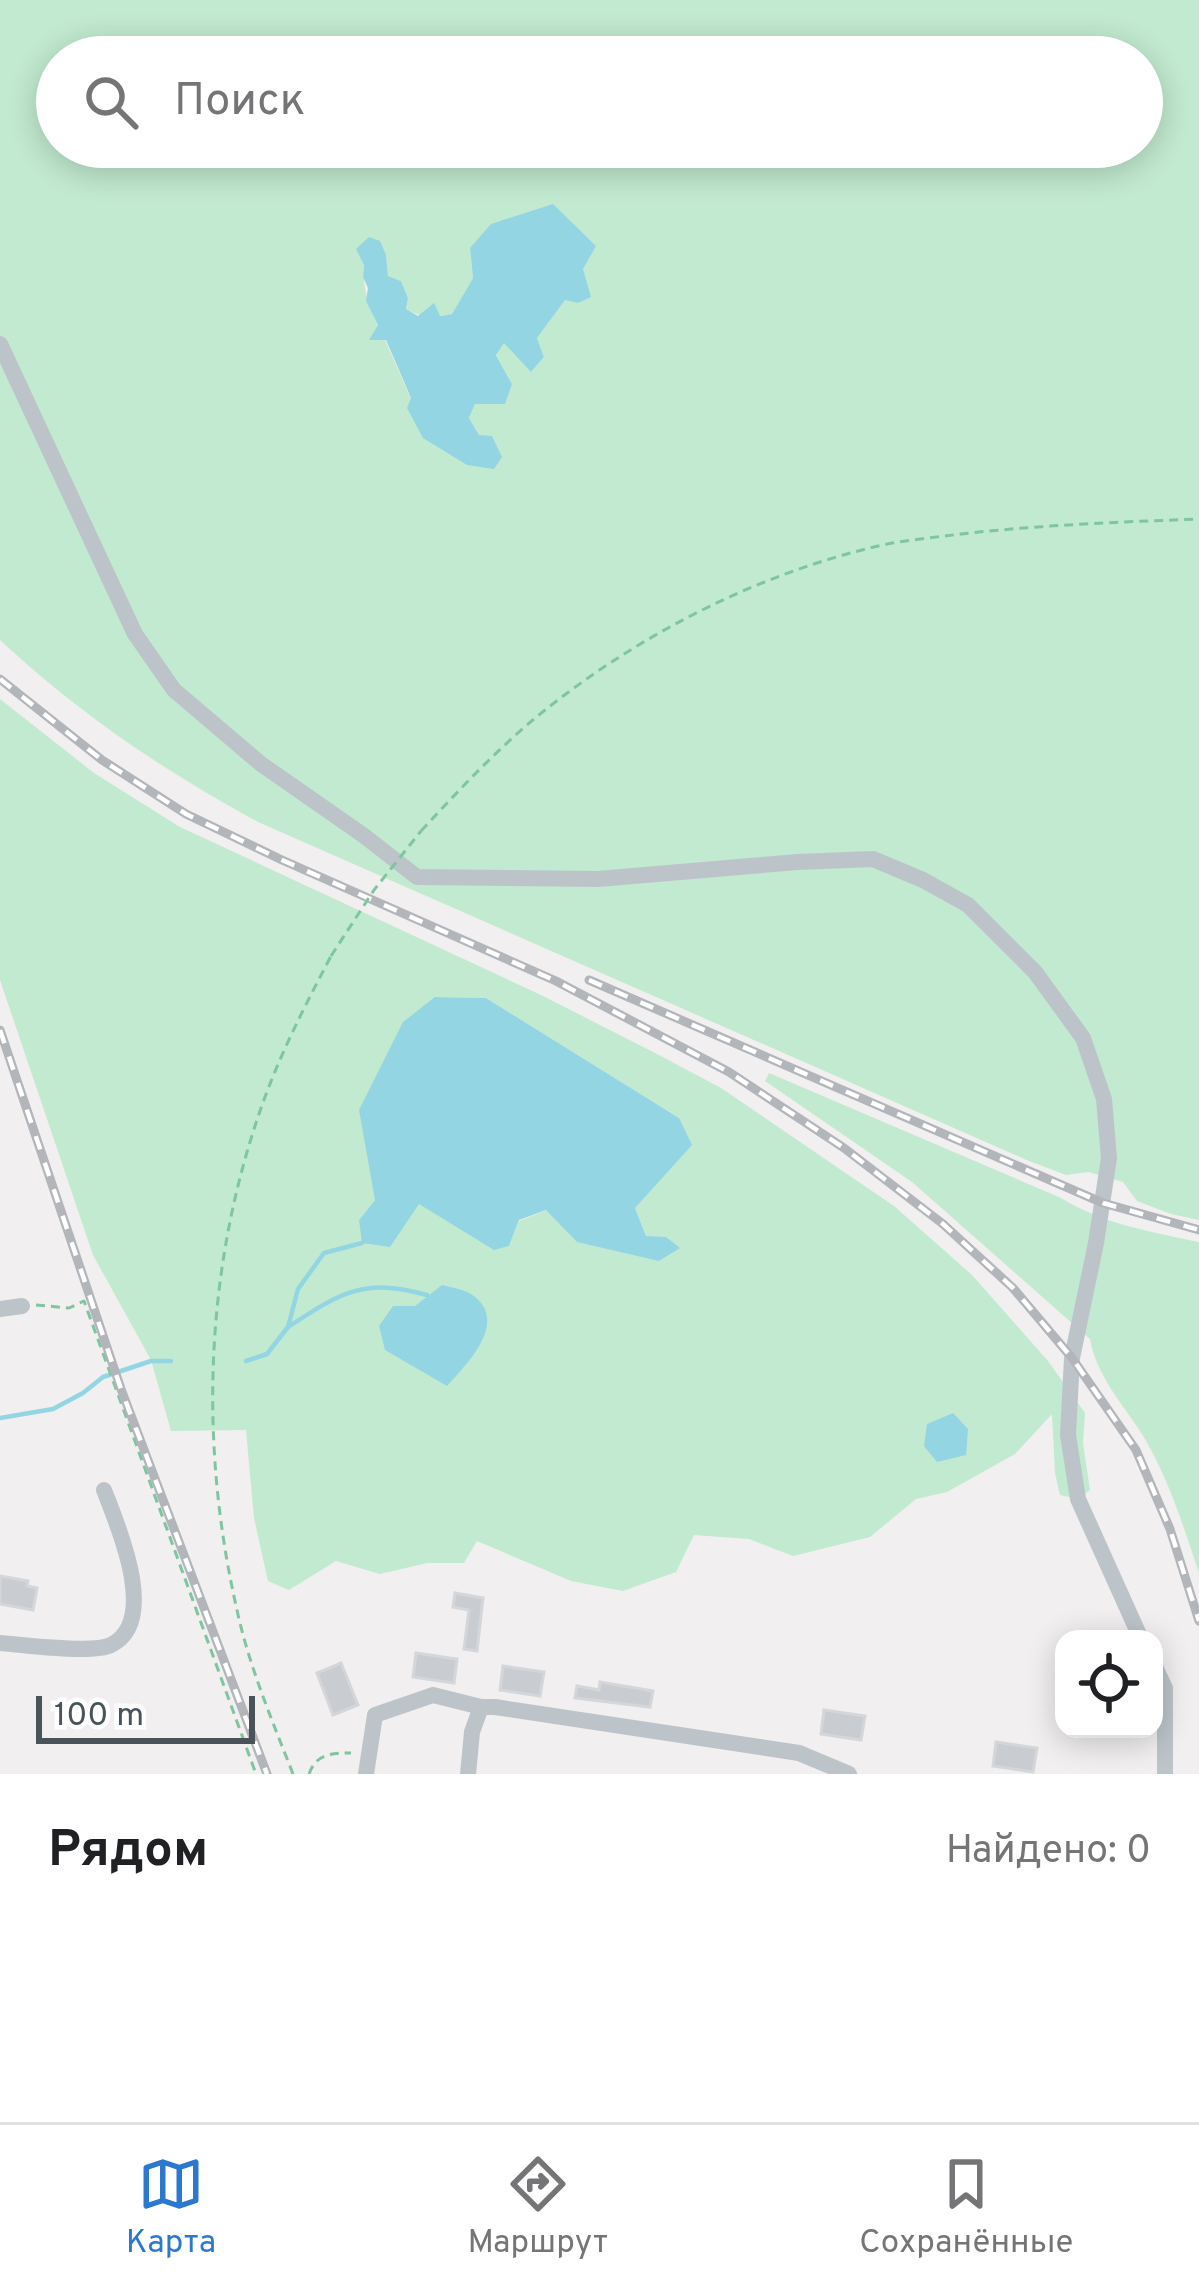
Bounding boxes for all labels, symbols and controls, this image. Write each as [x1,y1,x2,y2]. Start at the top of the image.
search box [36,36,1163,168]
icon: search [78,69,144,135]
text: Поиск [174,74,305,131]
map controls [1055,1630,1163,1738]
button: locate [1055,1630,1163,1738]
scale bar [36,1690,255,1743]
text: 100 m [54,1696,144,1738]
text: Рядом [48,1820,208,1885]
text: Найдено: 0 [946,1828,1151,1877]
tab: Карта [126,2151,216,2265]
tab: Маршрут [467,2151,608,2265]
tab: Сохранённые [859,2151,1073,2265]

